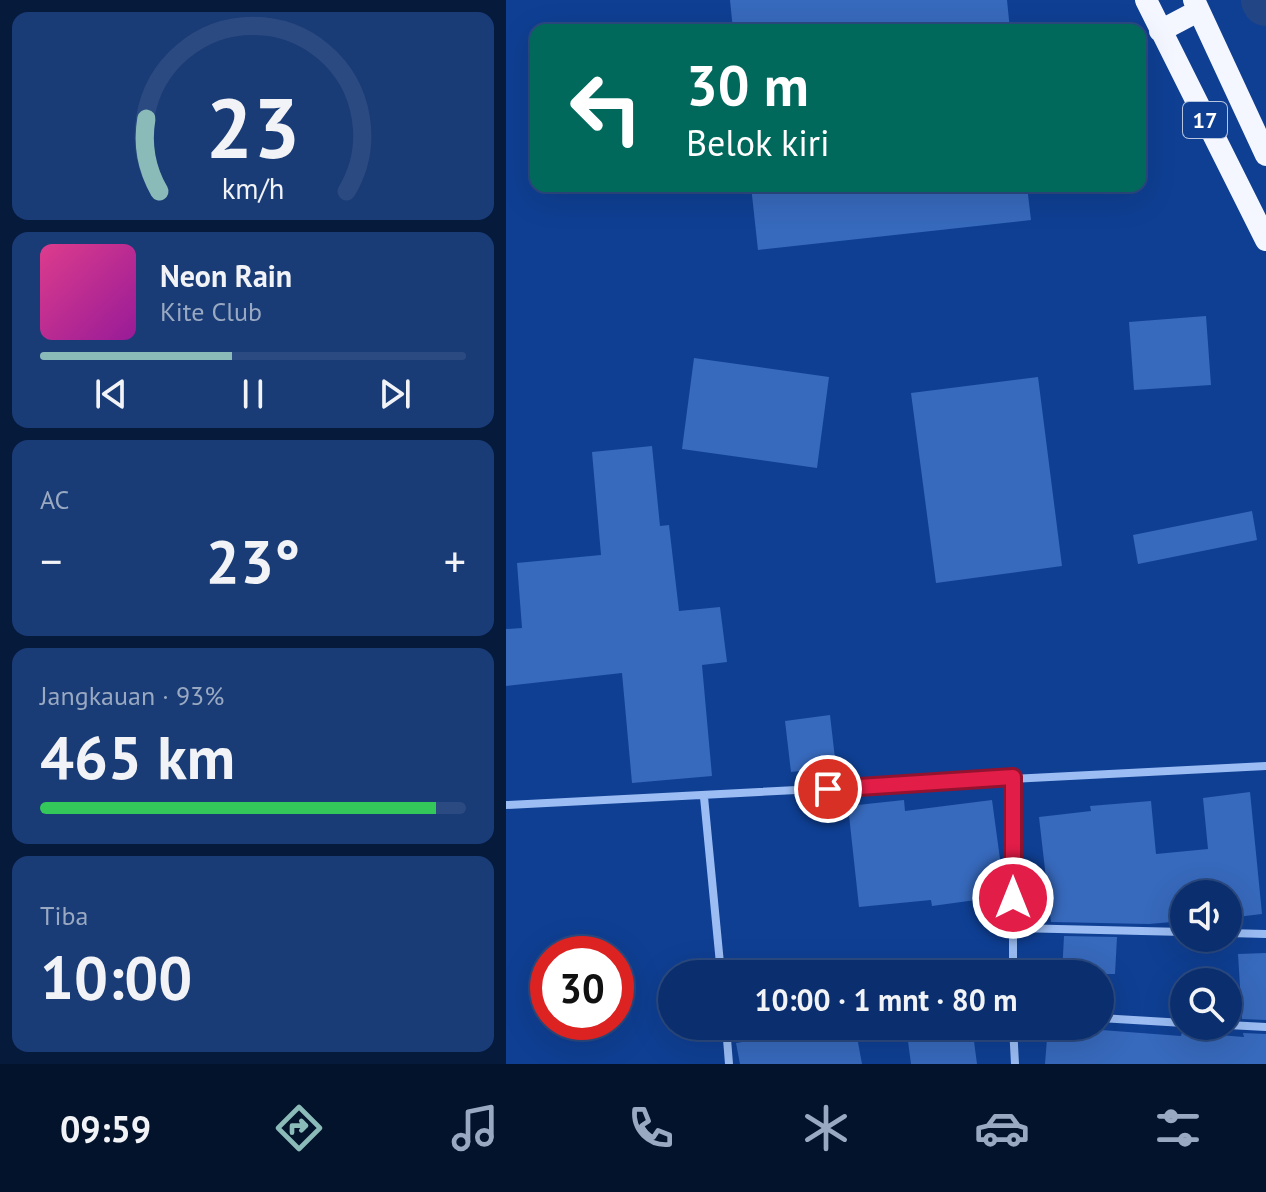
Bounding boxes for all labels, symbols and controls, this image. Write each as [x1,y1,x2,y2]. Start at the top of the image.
text: 30 m [686,49,809,121]
icon: left [554,56,658,160]
text: 23 [206,73,300,181]
road number: 17 [1183,102,1227,138]
text: Belok kiri [686,119,830,166]
text: km/h [222,170,284,207]
text: Neon Rain [160,256,292,295]
text: Kite Club [160,295,262,328]
icon: previous [89,372,133,416]
icon: pause [231,372,275,416]
icon: next [373,372,417,416]
text: AC [40,483,69,516]
text: 23° [206,522,300,600]
text: − [40,532,62,589]
text: + [444,532,466,589]
text: Jangkauan · 93% [40,679,224,712]
text: 465 km [40,718,235,796]
pin [794,755,862,823]
icon: arrive [806,767,850,811]
position arrow [971,856,1055,940]
map controls [1170,880,1242,1040]
button: sound [1170,880,1242,952]
text: Tiba [40,899,88,932]
speed limit sign: 30 [530,936,634,1040]
text: 10:00 [40,938,192,1016]
button: search [1170,968,1242,1040]
text: 10:00 · 1 mnt · 80 m [755,980,1017,1019]
icon: directions [271,1100,327,1156]
icon: music [447,1100,503,1156]
icon: phone [623,1100,679,1156]
icon: climate [798,1100,854,1156]
icon: car [974,1100,1030,1156]
icon: filters [1150,1100,1206,1156]
text: 09:59 [60,1105,151,1152]

